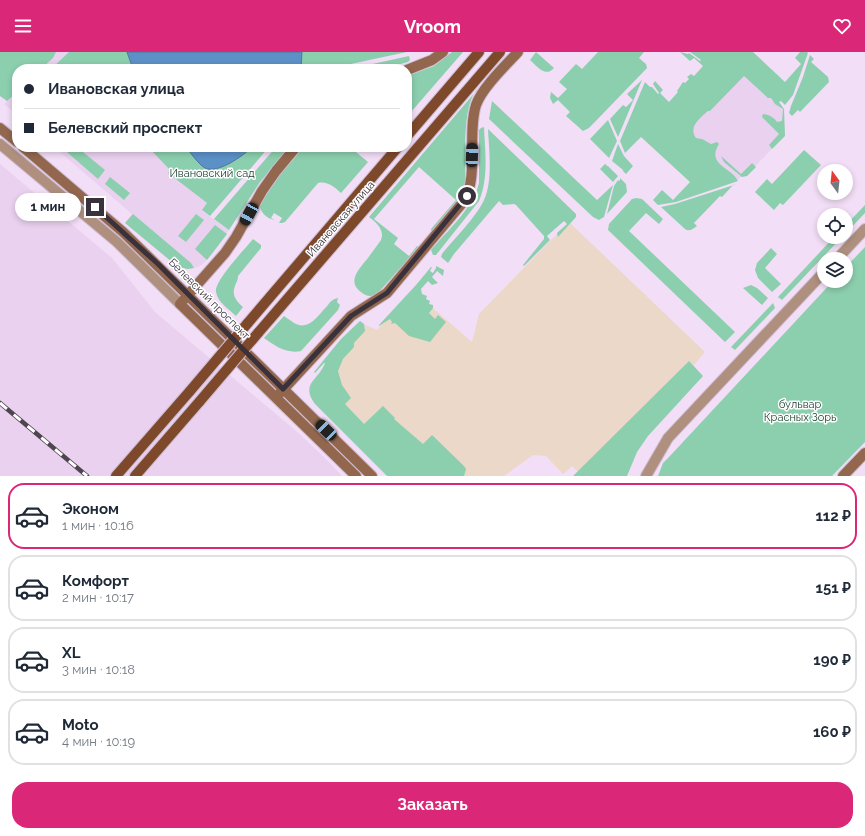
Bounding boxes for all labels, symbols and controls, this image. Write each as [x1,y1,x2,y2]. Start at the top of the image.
icon: menu [12,15,34,37]
icon: heart [831,15,853,37]
text: Vroom [404,16,461,37]
text: Ивановская улица [48,80,185,98]
text: Белевский проспект [48,119,202,137]
car [466,143,478,167]
north arrow [817,164,853,200]
map controls [817,164,853,288]
park label: Ивановский сад [169,167,255,180]
street label: Ивановская улица [305,178,377,260]
route start [458,187,476,205]
callout: 1 мин [15,193,81,221]
route end [86,198,104,216]
text: 1 мин [31,199,65,214]
car [238,201,260,227]
button: locate [817,208,853,244]
button: layers [817,252,853,288]
street label: Белевский проспект [166,256,253,343]
park label: бульвар Красных Зорь [764,398,837,424]
car [313,417,339,443]
icon: car [14,498,50,534]
text: Эконом [62,500,119,518]
text: 112 ₽ [815,507,851,525]
text: 1 мин · 10:16 [62,518,134,533]
icon: car [14,570,50,606]
text: Комфорт [62,572,129,590]
text: 151 ₽ [816,579,851,597]
text: 2 мин · 10:17 [62,590,134,605]
icon: car [14,642,50,678]
text: XL [62,644,80,662]
text: 190 ₽ [813,651,851,669]
text: 3 мин · 10:18 [62,662,135,677]
icon: car [14,714,50,750]
text: Moto [62,716,99,734]
text: 160 ₽ [813,723,851,741]
text: 4 мин · 10:19 [62,734,135,749]
button: Заказать [12,782,853,828]

